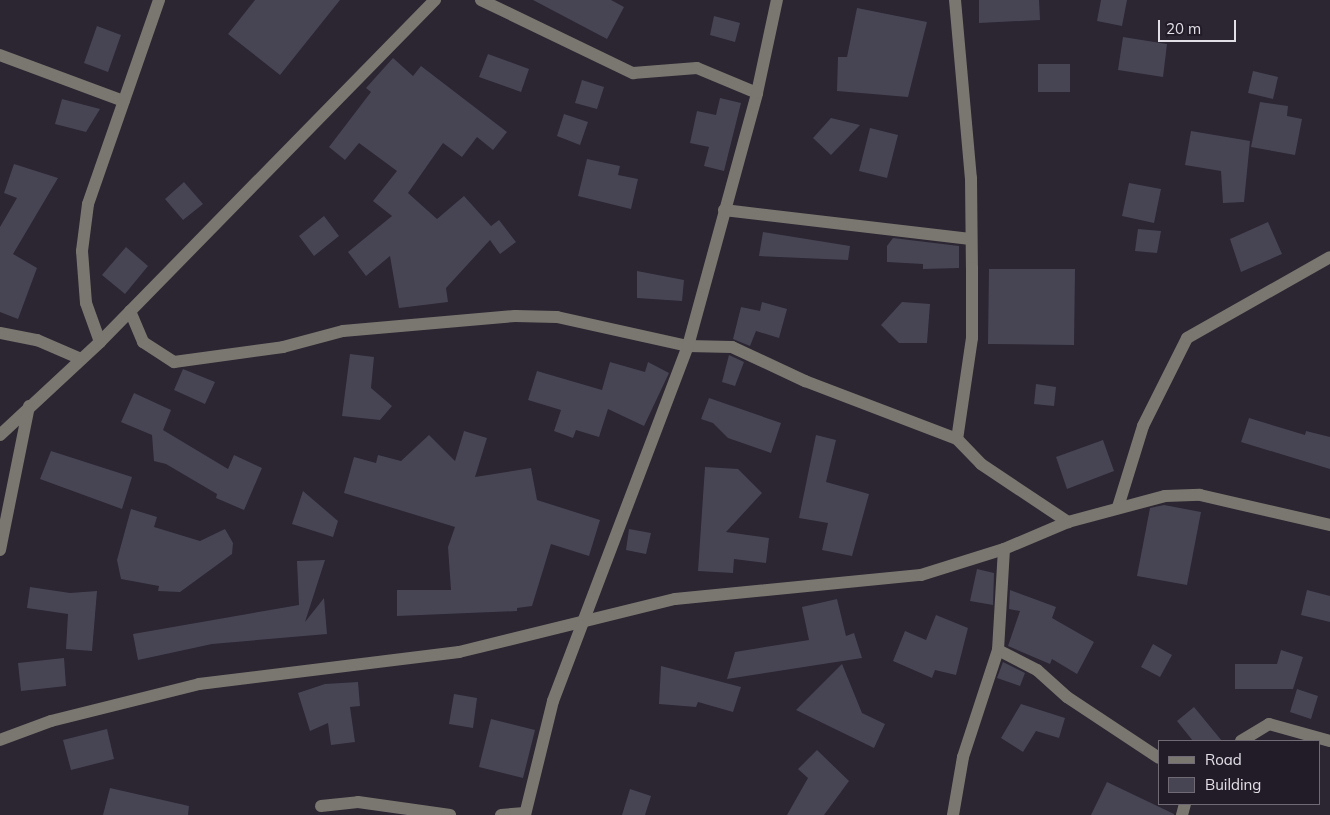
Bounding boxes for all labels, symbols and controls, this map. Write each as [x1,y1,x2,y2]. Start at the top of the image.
scale bar [1160,10,1238,42]
text: 20 m [1166,19,1201,38]
legend [1158,740,1320,805]
text: Road [1205,750,1242,769]
text: Building [1205,775,1261,794]

